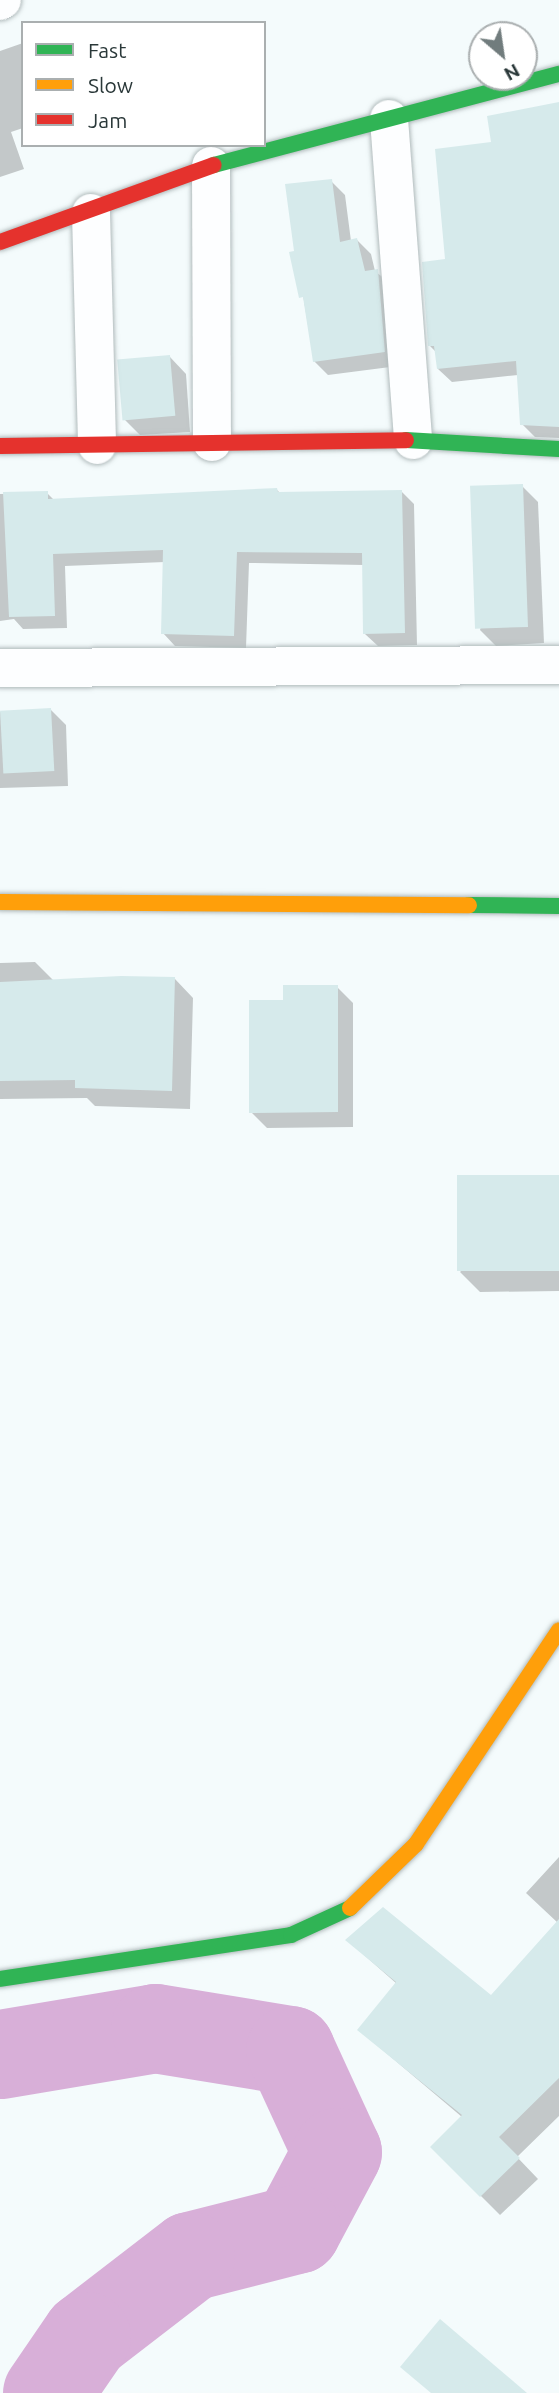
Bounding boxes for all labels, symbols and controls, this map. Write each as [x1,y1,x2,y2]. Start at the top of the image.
legend [21,21,266,147]
north arrow [468,21,538,91]
text: Fast [88,38,126,62]
text: N [501,60,524,86]
text: Slow [88,73,133,97]
text: Jam [88,108,127,132]

